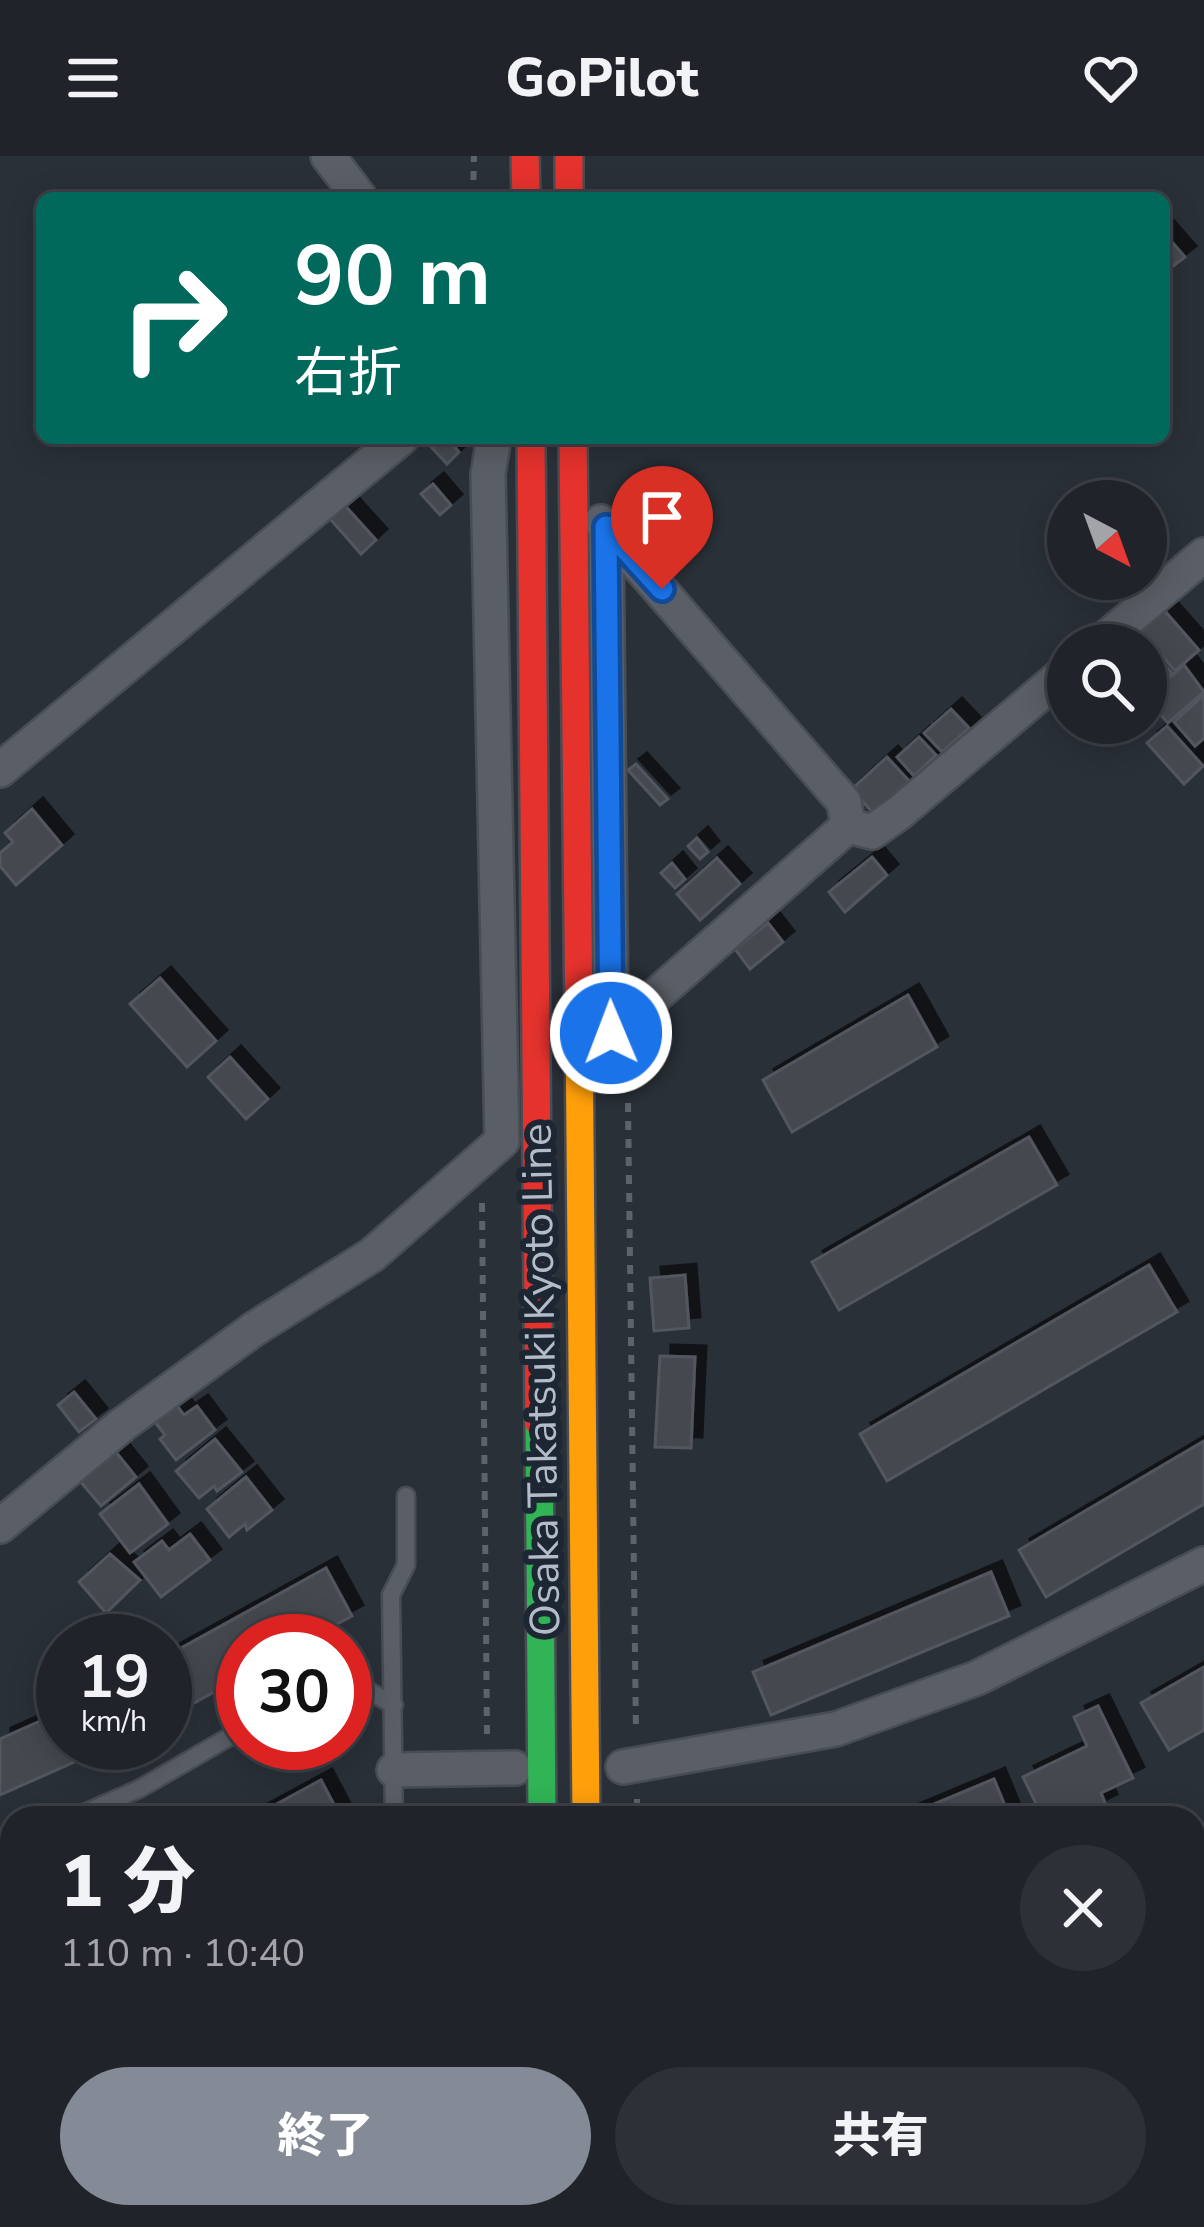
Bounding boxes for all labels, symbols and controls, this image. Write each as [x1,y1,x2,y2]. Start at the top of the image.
text: GoPilot [505,41,699,115]
icon: menu [60,45,126,111]
icon: heart [1078,45,1144,111]
text: 90 m [294,219,491,334]
icon: right [96,240,252,396]
text: 右折 [294,336,402,410]
pin [611,466,713,589]
north arrow [1047,480,1167,600]
map controls [1047,480,1167,744]
icon: arrive [629,484,695,550]
button: search [1047,624,1167,744]
position arrow [548,970,674,1096]
street label: Osaka Takatsuki Kyoto Line [509,1123,574,1637]
speed limit sign: 30 [216,1614,372,1770]
text: 19 [78,1636,150,1718]
text: km/h [81,1701,147,1742]
text: 1 分 [60,1833,195,1931]
button: close [1020,1845,1146,1971]
text: 110 m · 10:40 [60,1927,305,1980]
button: 終了 [60,2067,591,2205]
button: 共有 [615,2067,1146,2205]

